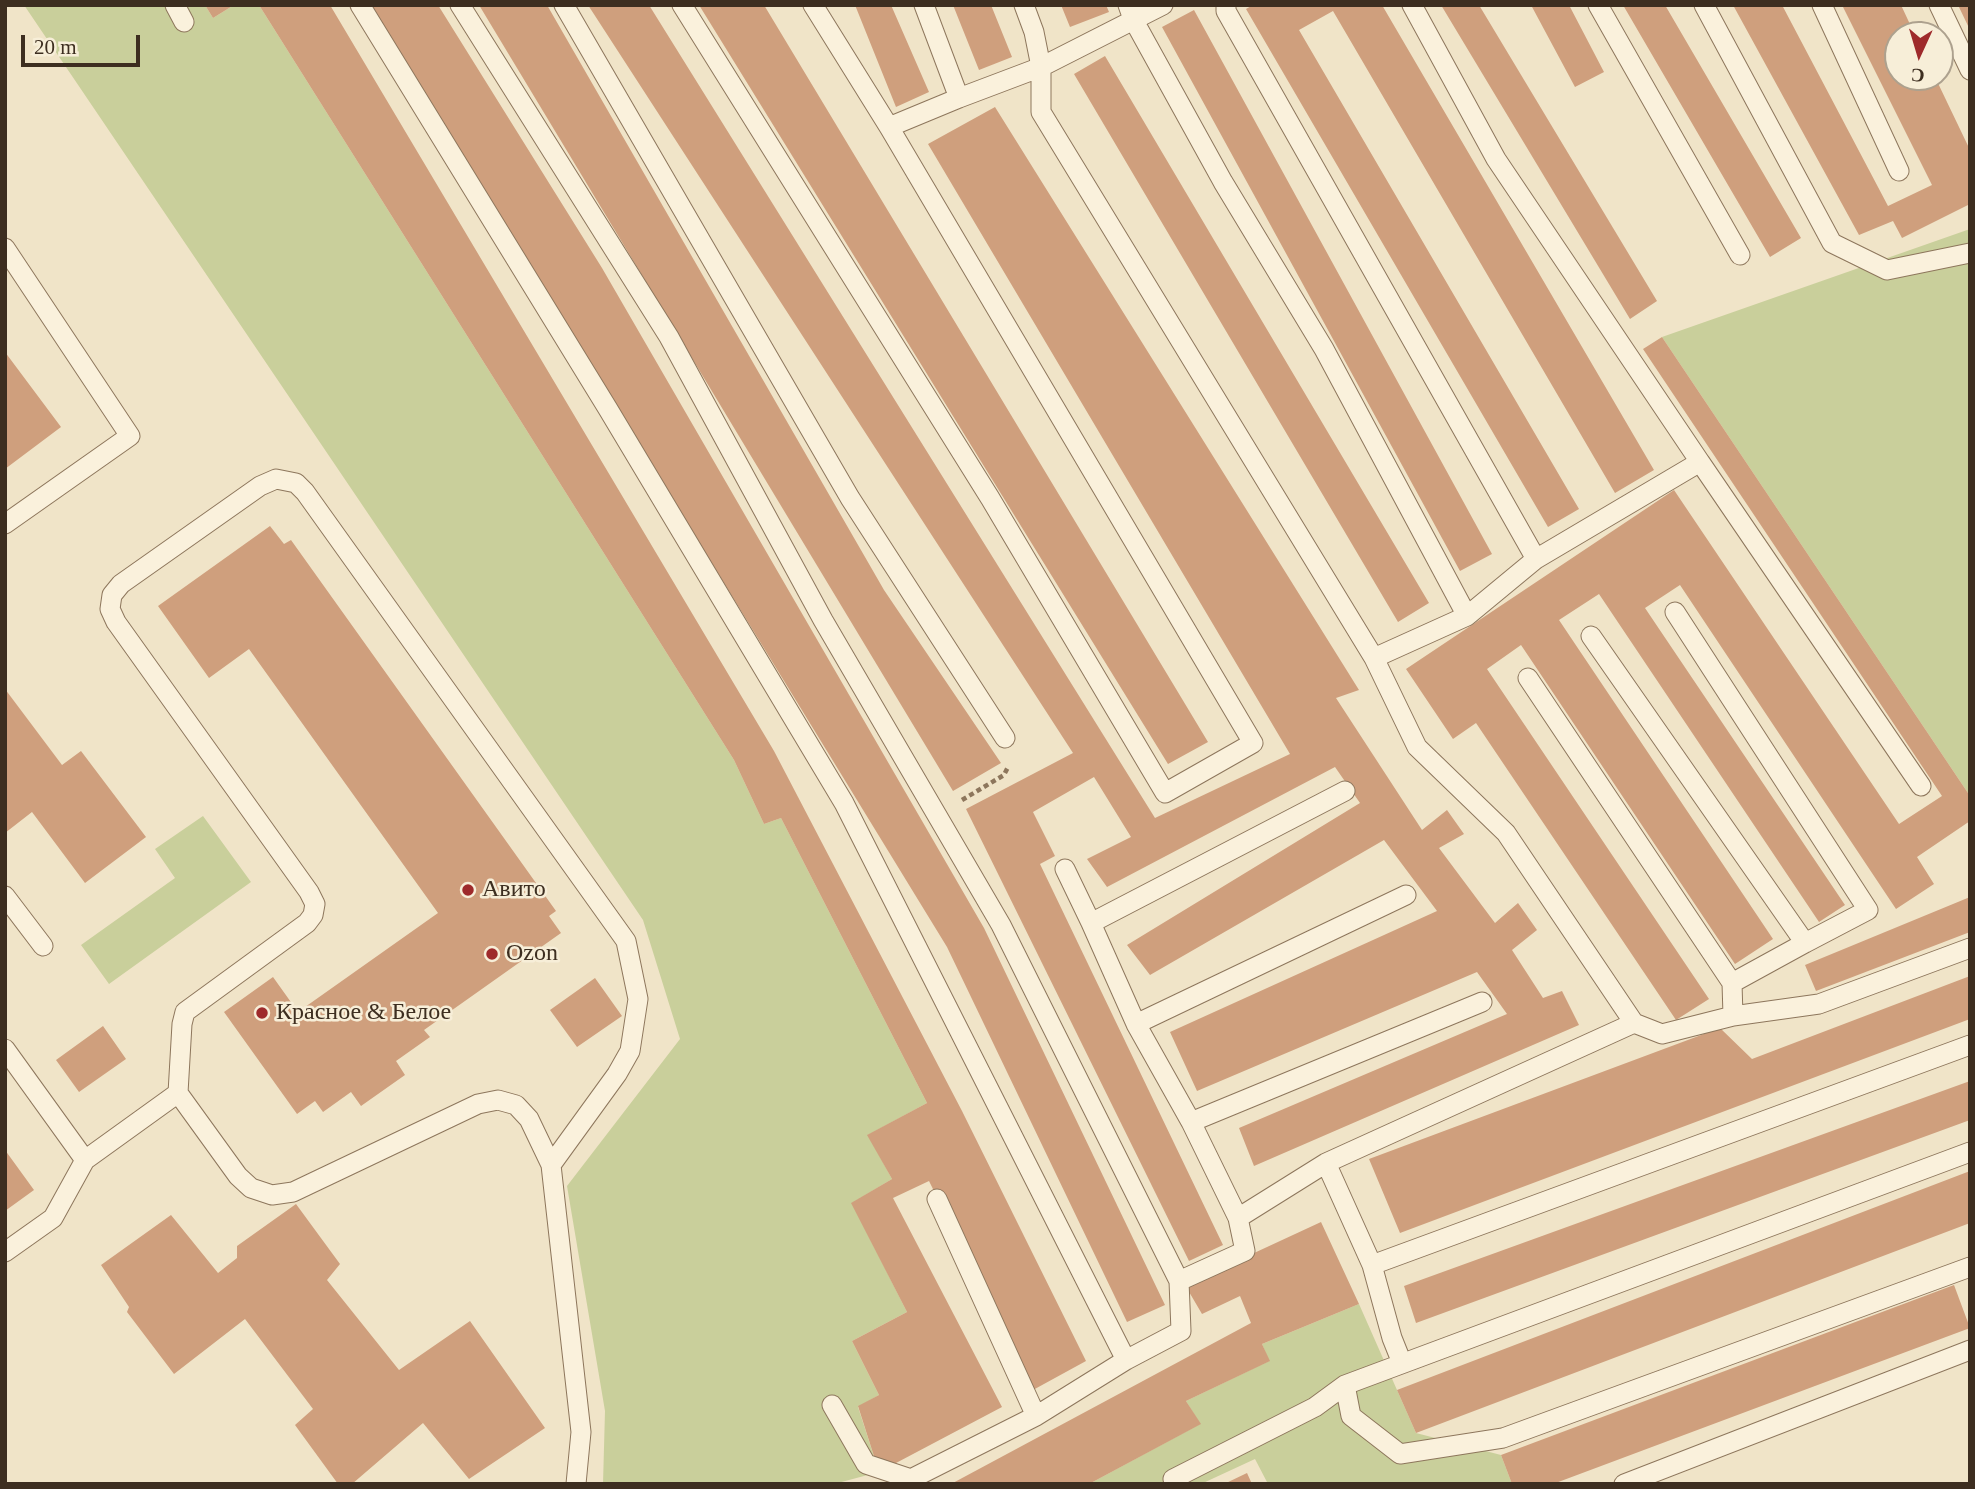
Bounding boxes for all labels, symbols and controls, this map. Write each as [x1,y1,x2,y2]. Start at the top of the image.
scale bar [24,21,144,65]
north arrow [1884,21,1954,91]
text: 20 m [34,35,77,59]
text: С [1910,64,1925,86]
place label: Авито [482,876,546,904]
marker: Авито [460,882,476,898]
place label: Ozon [506,940,558,968]
marker: Ozon [484,946,500,962]
place label: Красное & Белое [276,999,451,1027]
marker: Красное & Белое [254,1005,270,1021]

